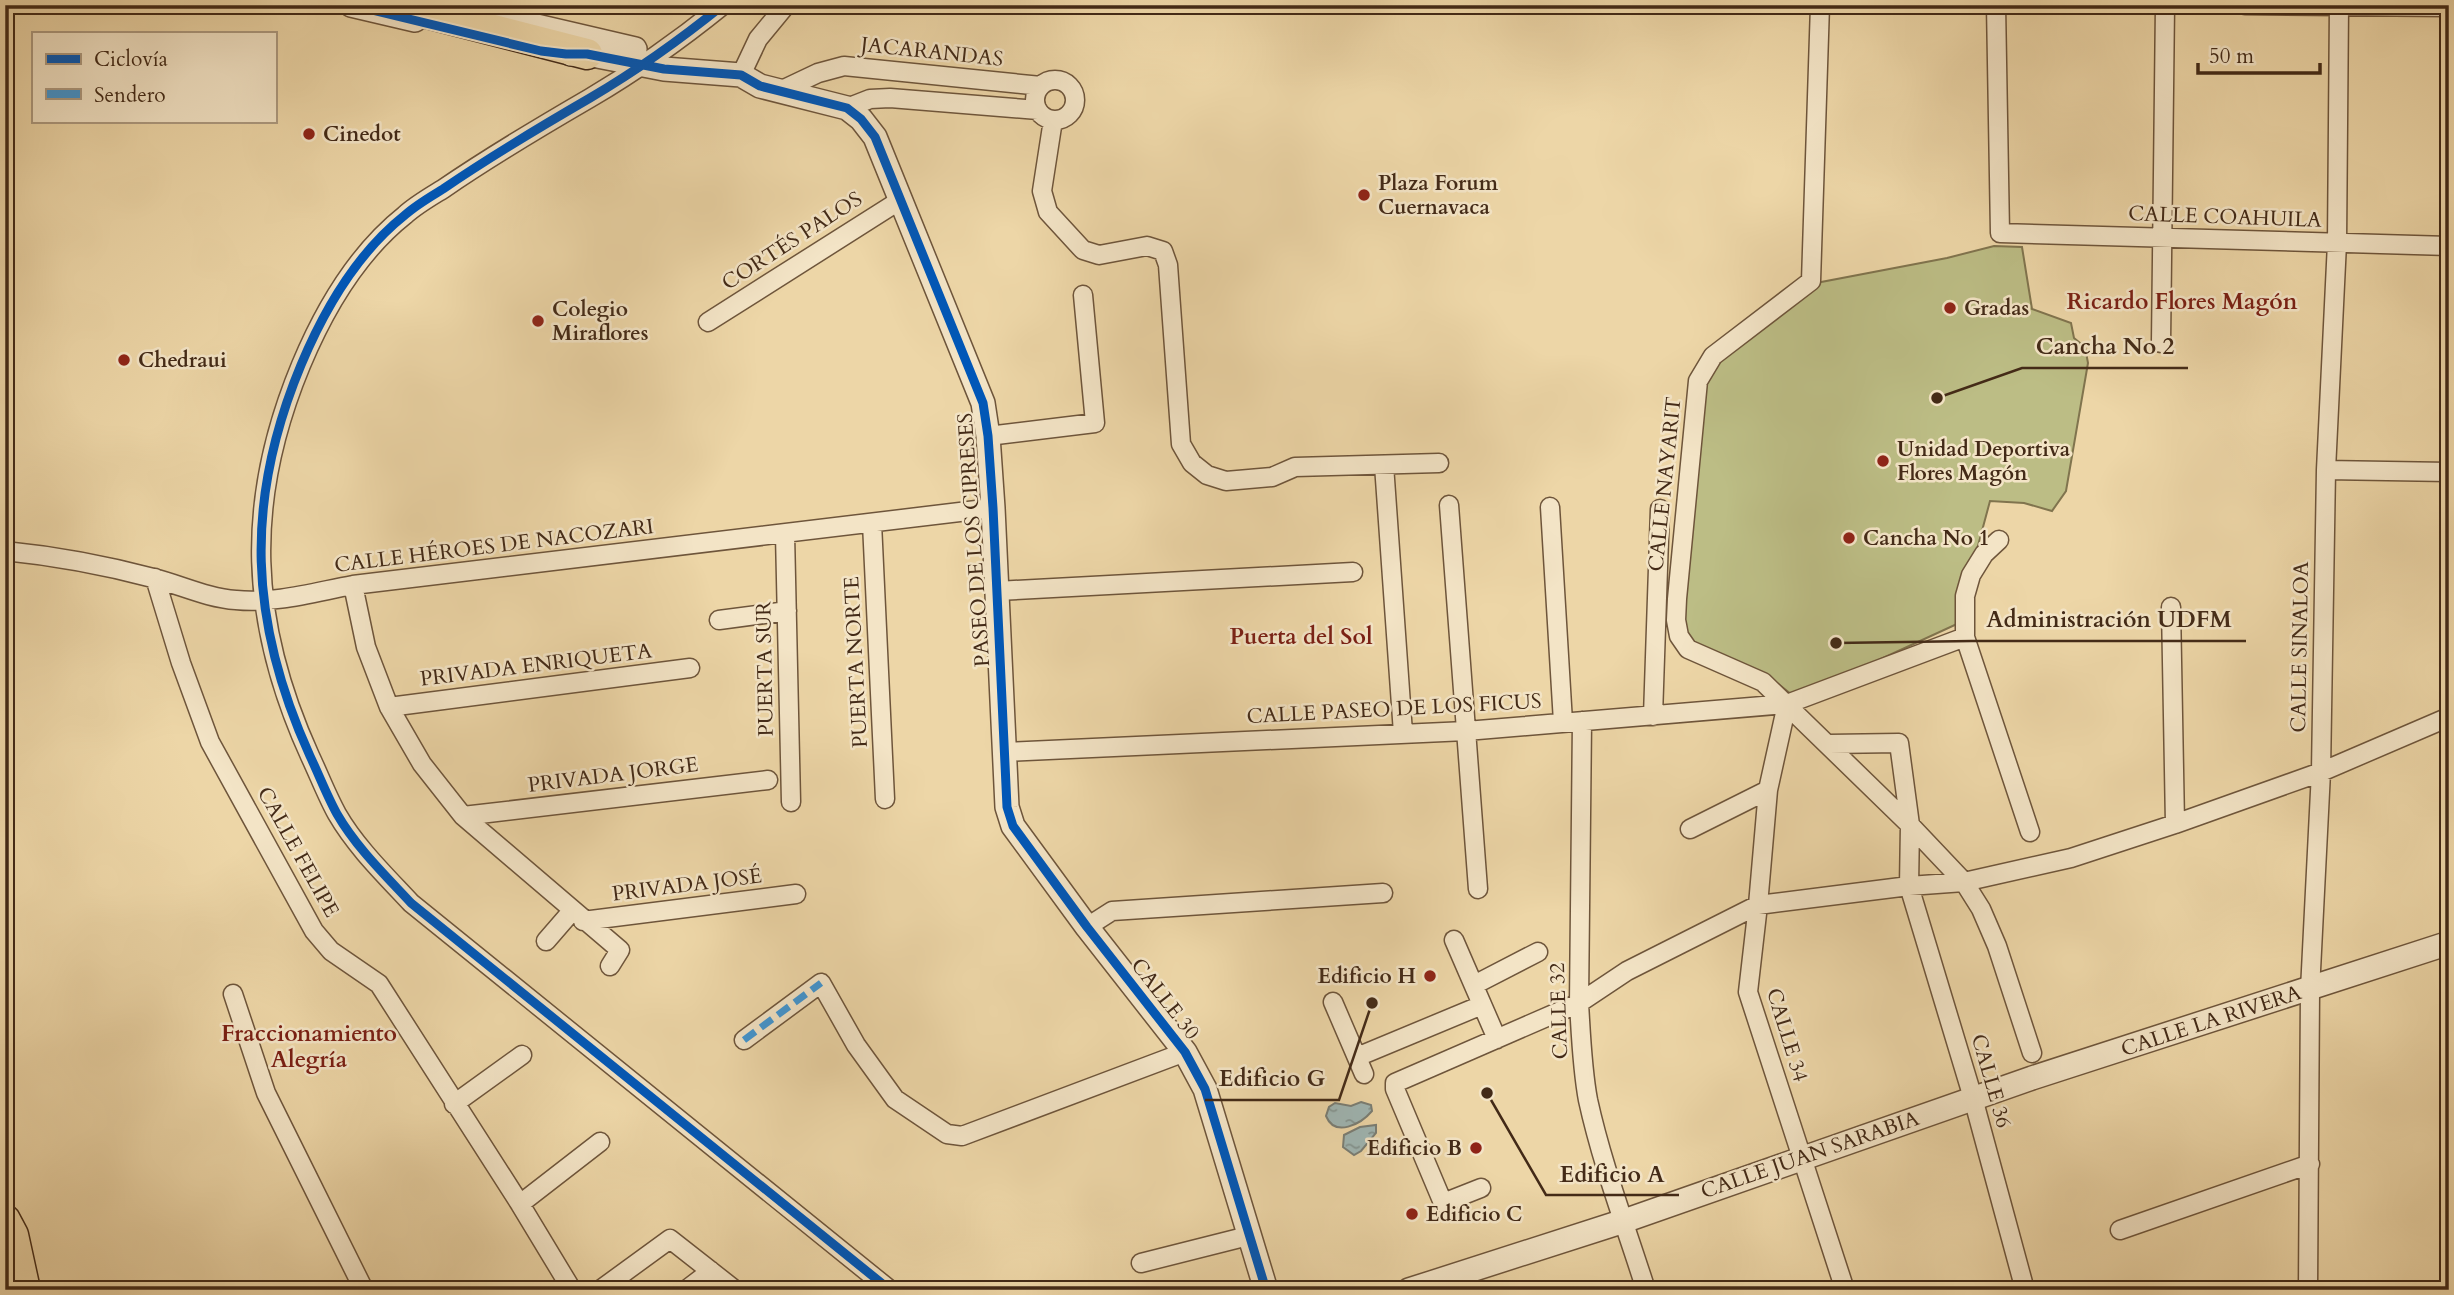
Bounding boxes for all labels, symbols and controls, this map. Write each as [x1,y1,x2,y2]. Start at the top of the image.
street label: JACARANDAS [856,30,1005,74]
legend [32,32,276,122]
scale bar [2198,32,2321,76]
text: 50 m [2209,42,2254,71]
text: Ciclovía [94,45,168,74]
text: Sendero [94,81,166,110]
place label: Cinedot [323,120,401,149]
marker: Cinedot [301,126,317,142]
place label: Plaza Forum Cuernavaca [1378,169,1499,222]
street label: CORTÉS PALOS [716,185,868,297]
marker: Plaza Forum Cuernavaca [1356,187,1372,203]
street label: CALLE COAHUILA [2128,199,2322,235]
district label: Ricardo Flores Magón [2067,286,2298,317]
place label: Gradas [1964,294,2029,323]
place label: Colegio Miraflores [552,295,648,348]
marker: Gradas [1942,300,1958,316]
marker: Colegio Miraflores [530,313,546,329]
callout: Cancha No 2 [2022,324,2188,368]
text: Cancha No 2 [2036,331,2174,362]
place label: Chedraui [138,346,227,375]
marker: Chedraui [116,352,132,368]
street label: CALLE NAYARIT [1641,395,1689,573]
street label: PASEO DE LOS CIPRESES [951,412,997,668]
place label: Unidad Deportiva Flores Magón [1897,435,2071,488]
marker: Unidad Deportiva Flores Magón [1875,453,1891,469]
street label: CALLE HÉROES DE NACOZARI [333,512,655,580]
place label: Cancha No 1 [1863,524,1989,553]
marker: Cancha No 1 [1841,530,1857,546]
street label: CALLE SINALOA [2284,561,2316,733]
street label: PUERTA NORTE [837,575,875,749]
callout: Administración UDFM [1972,597,2246,641]
street label: PUERTA SUR [749,601,781,737]
text: Administración UDFM [1986,604,2232,635]
district label: Puerta del Sol [1229,621,1373,652]
street label: PRIVADA ENRIQUETA [418,636,654,694]
street label: CALLE PASEO DE LOS FICUS [1246,687,1542,731]
street label: PRIVADA JORGE [526,750,700,800]
street label: CALLE FELIPE [250,781,346,923]
street label: PRIVADA JOSÉ [610,861,764,909]
street label: CALLE 30 [1124,952,1206,1046]
place label: Edificio H [1317,962,1416,991]
street label: CALLE 32 [1543,962,1575,1060]
marker: Edificio H [1422,968,1438,984]
street label: CALLE LA RIVERA [2117,978,2305,1064]
street label: CALLE 34 [1759,985,1815,1086]
district label: Fraccionamiento Alegría [221,1018,397,1075]
street label: CALLE 36 [1964,1031,2018,1131]
callout: Edificio G [1205,1056,1339,1100]
text: Edificio G [1219,1063,1325,1094]
street label: CALLE JUAN SARABIA [1697,1104,1923,1206]
place label: Edificio B [1367,1134,1462,1163]
marker: Edificio B [1468,1140,1484,1156]
callout: Edificio A [1546,1151,1679,1195]
text: Edificio A [1560,1159,1665,1190]
place label: Edificio C [1426,1200,1522,1229]
marker: Edificio C [1404,1206,1420,1222]

